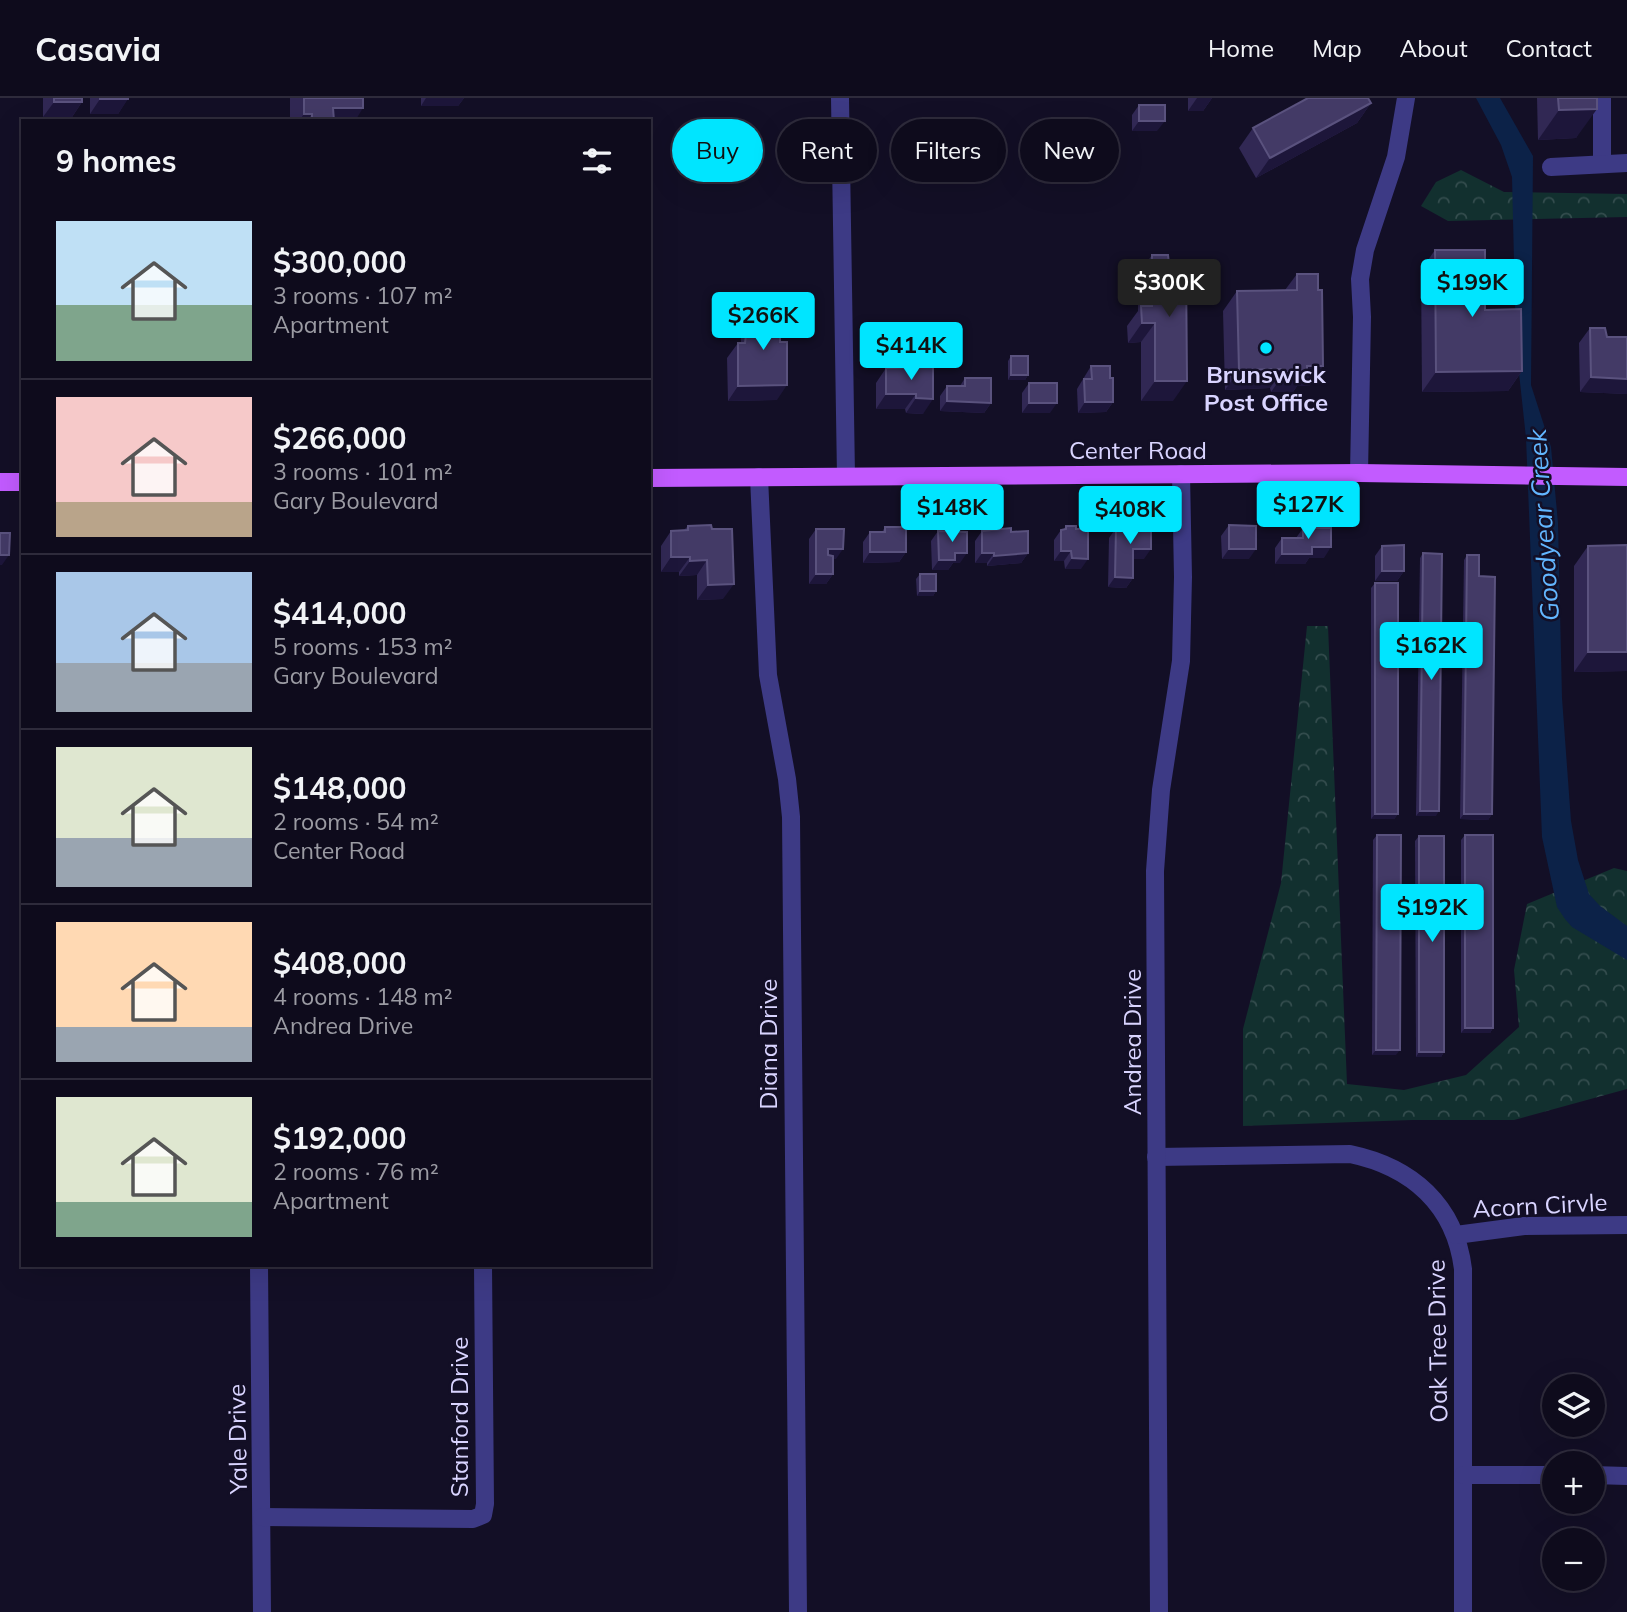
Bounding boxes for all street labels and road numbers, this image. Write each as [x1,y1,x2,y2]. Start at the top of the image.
street label: Center Road [1069,435,1207,465]
street label: Andrea Drive [1117,969,1147,1115]
street label: Diana Drive [753,979,783,1109]
street label: Acorn Cirvle [1472,1186,1608,1224]
street label: Oak Tree Drive [1421,1259,1453,1423]
street label: Stanford Drive [444,1337,474,1497]
street label: Yale Drive [221,1384,253,1495]

